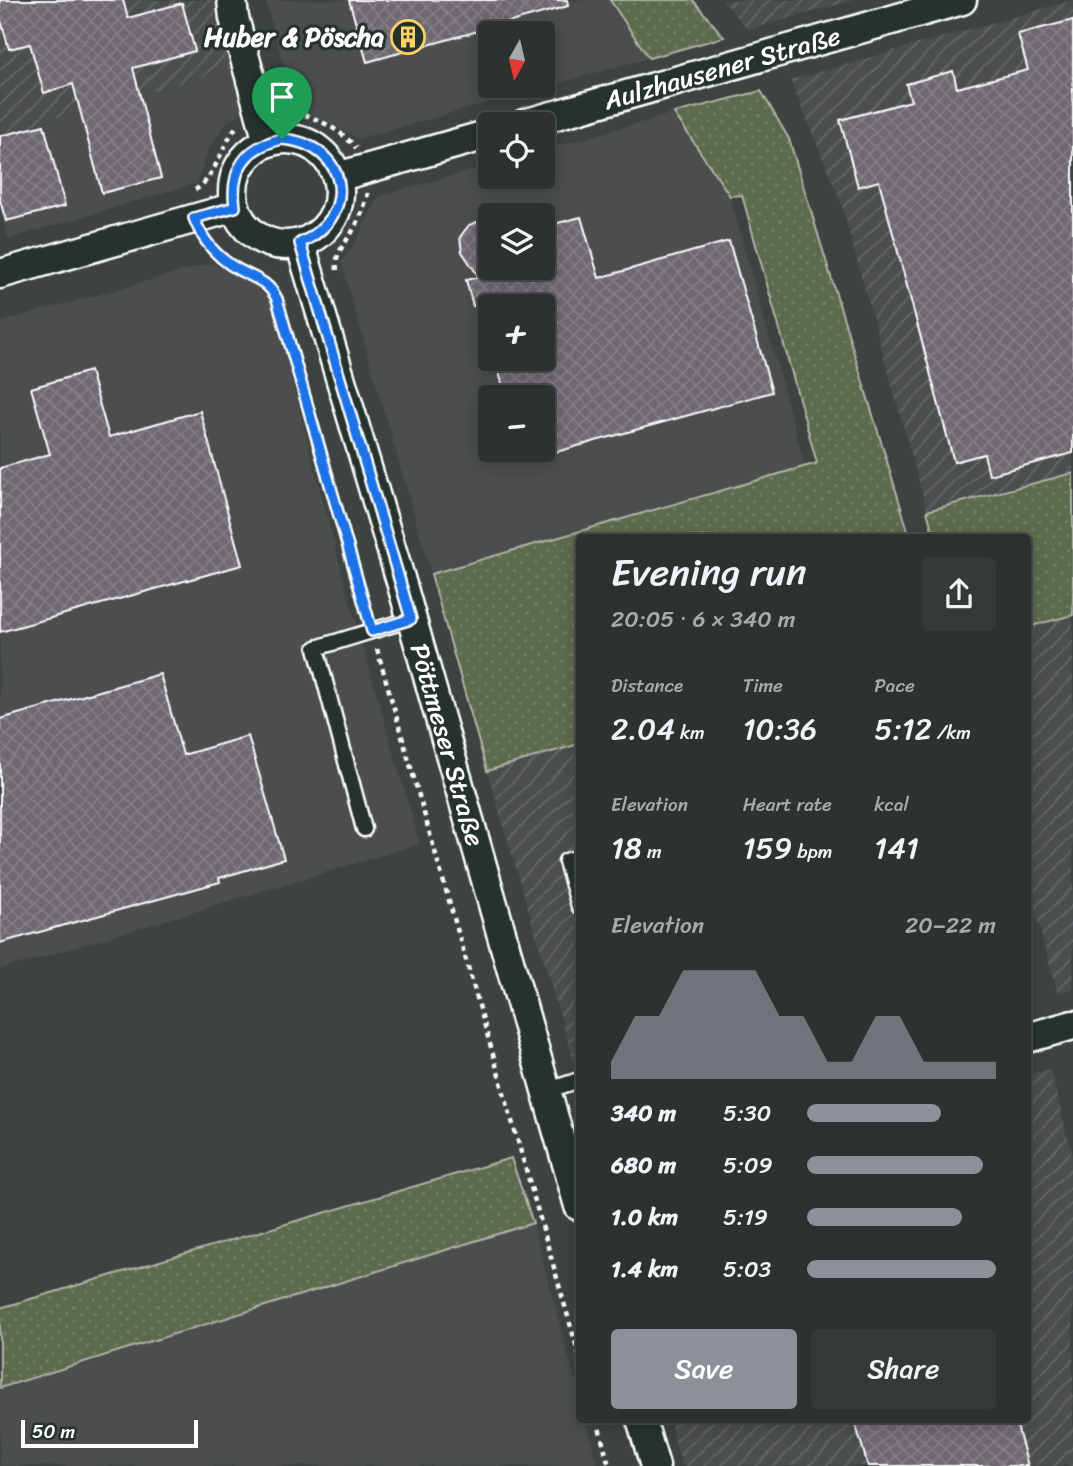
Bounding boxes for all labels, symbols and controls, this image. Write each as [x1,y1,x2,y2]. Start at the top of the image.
street label: Aulzhausener Straße [597,12,846,124]
place label: Huber & Pöscha [204,14,384,60]
building icon: Huber & Pöscha [389,18,427,56]
north arrow [478,21,555,98]
map controls [478,21,555,462]
pin [252,67,312,139]
icon: arrive [263,78,301,116]
button: locate [478,112,555,189]
button: layers [478,203,555,280]
button: + [478,294,555,371]
button: − [478,385,555,462]
text: Evening run [611,539,807,606]
button: share [922,557,996,631]
text: 20:05 · 6 × 340 m [611,599,795,640]
street label: Pöttmeser Straße [397,638,498,852]
text: Distance [611,669,683,702]
text: Time [743,669,783,702]
text: Pace [874,669,915,702]
text: 2.04 [611,702,675,756]
text: 10:36 [743,702,817,756]
text: 5:12 [874,702,932,756]
text: km [675,716,705,749]
text: /km [932,716,971,749]
text: Elevation [611,788,688,821]
text: Heart rate [743,788,832,821]
text: kcal [874,788,909,821]
text: 18 [611,821,642,875]
text: 159 [743,821,792,875]
text: 141 [874,821,919,875]
text: m [642,835,662,868]
text: bpm [792,835,832,868]
text: Elevation [611,905,704,946]
text: 20–22 m [905,905,996,946]
text: 340 m [611,1093,676,1134]
text: 5:30 [723,1093,771,1134]
text: 680 m [611,1145,676,1186]
text: 5:09 [723,1145,773,1186]
text: 1.0 km [611,1197,678,1238]
text: 5:19 [723,1197,768,1238]
text: 1.4 km [611,1249,678,1290]
text: 5:03 [723,1249,771,1290]
button: Save [611,1329,797,1409]
button: Share [811,1329,996,1409]
text: 50 m [32,1415,75,1448]
scale bar [21,1417,198,1449]

